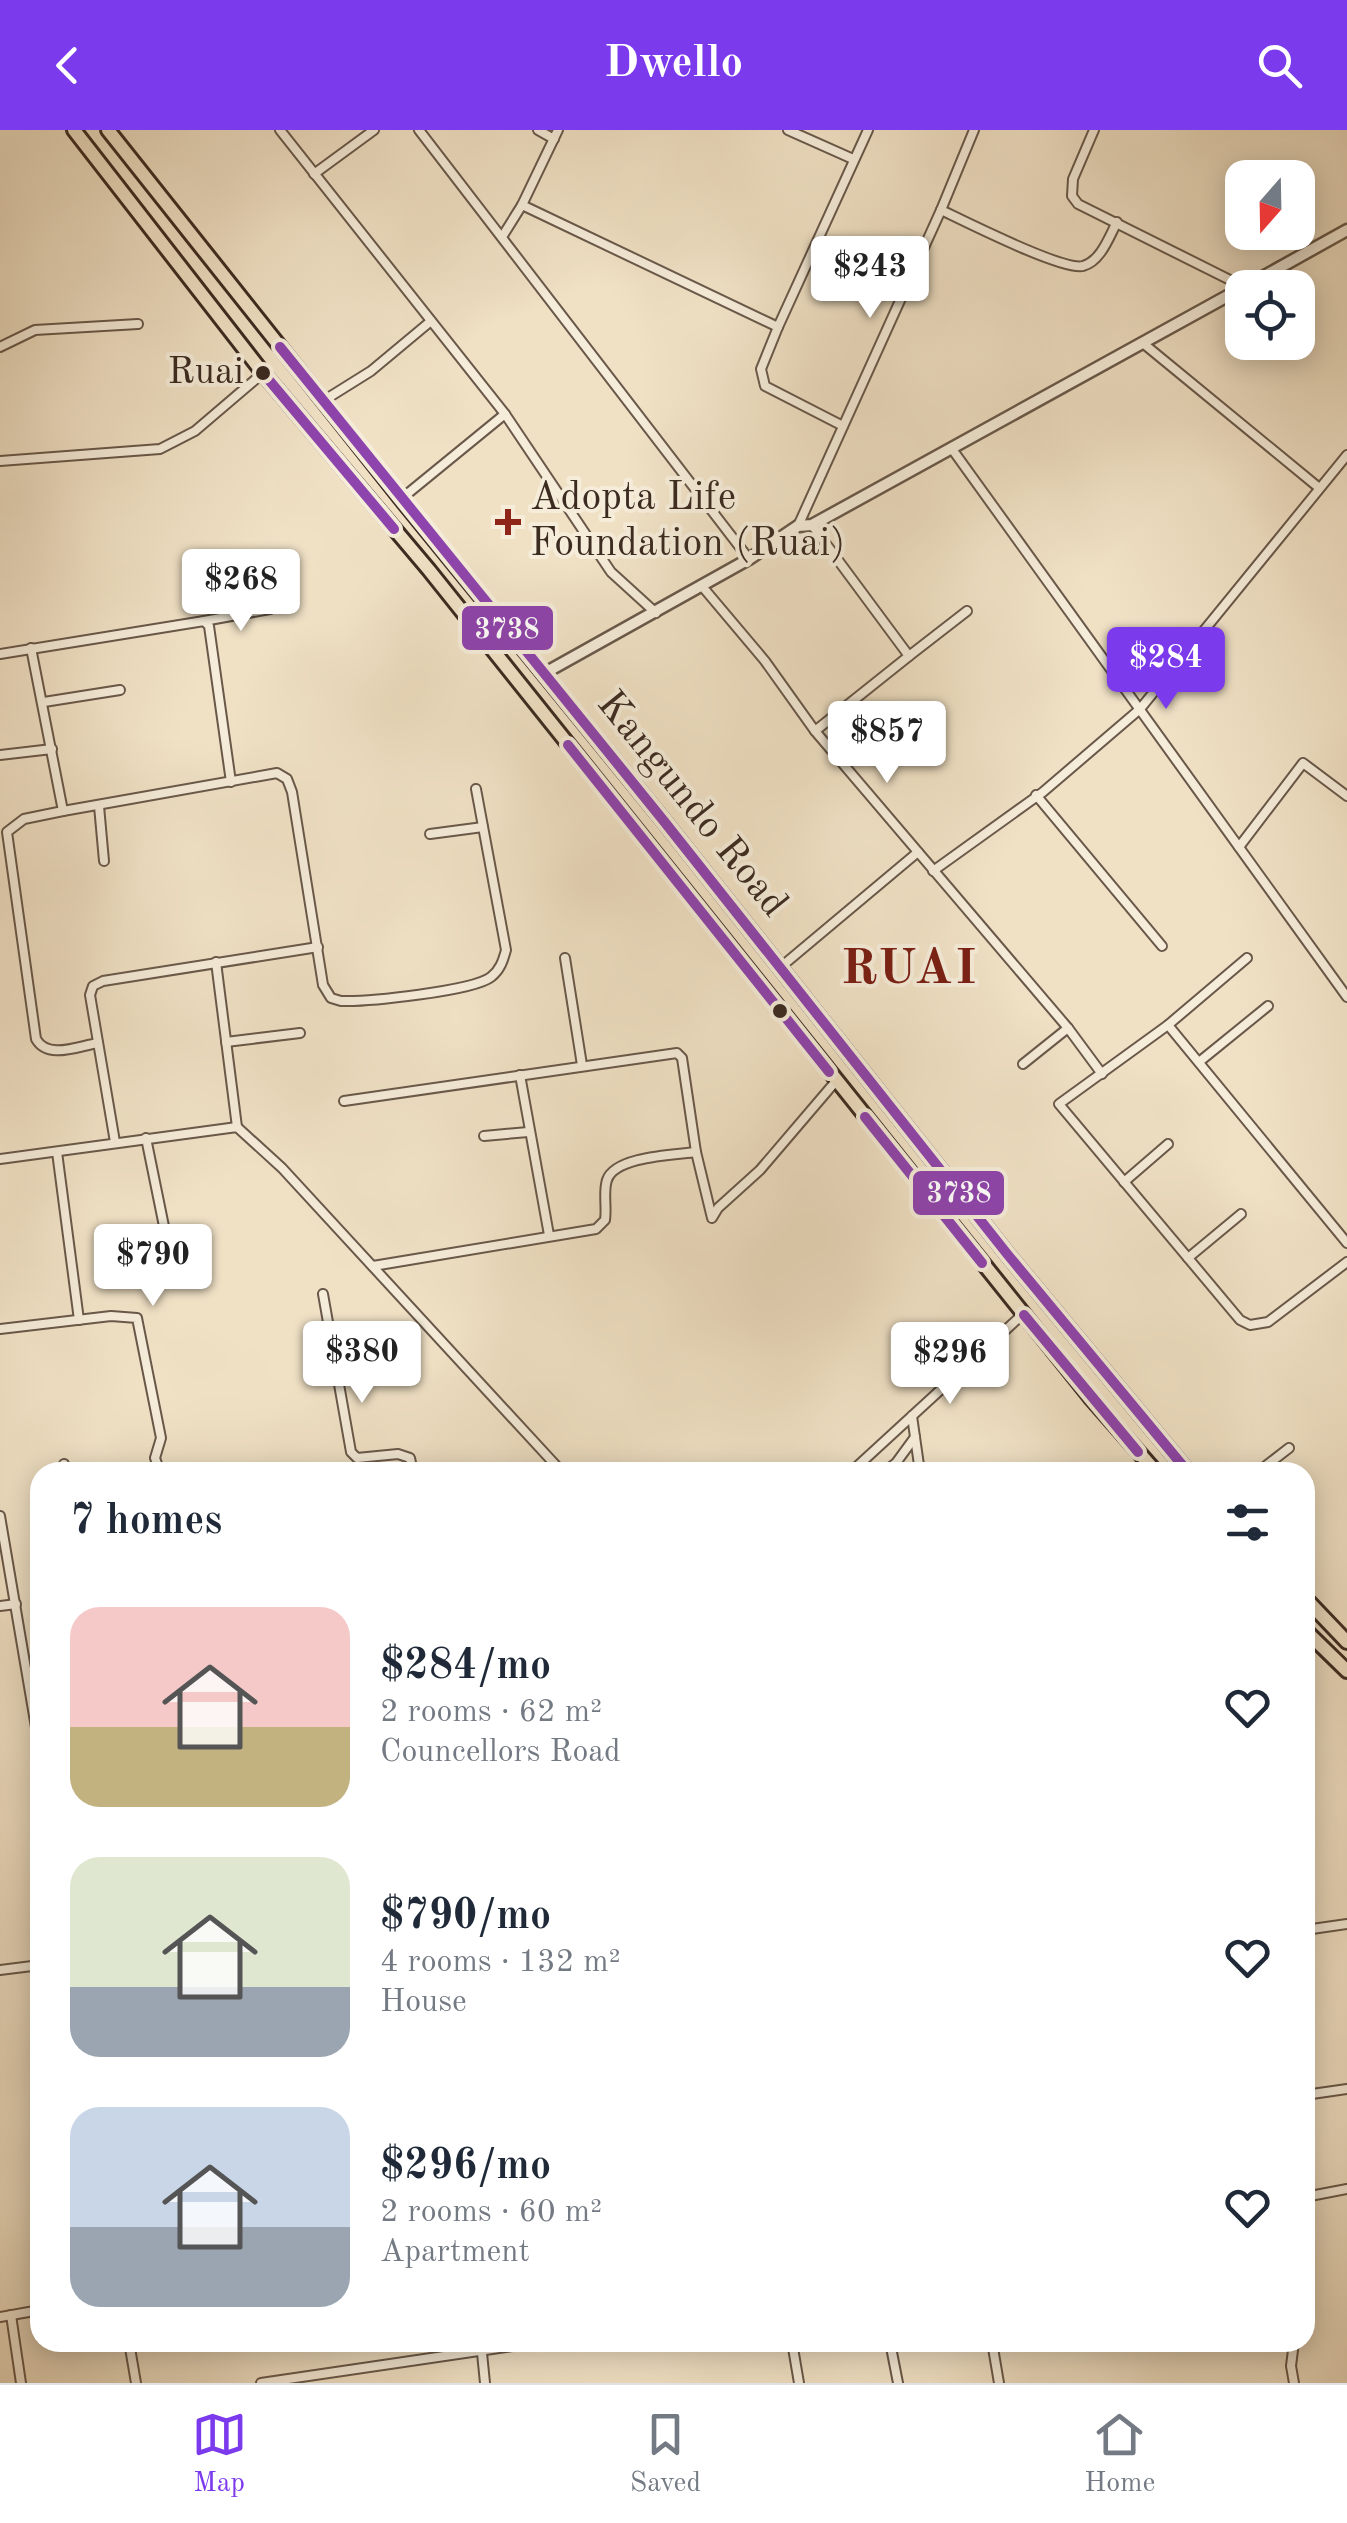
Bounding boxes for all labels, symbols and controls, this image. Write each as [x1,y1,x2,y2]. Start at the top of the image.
icon: back [40,38,95,93]
icon: search [1252,38,1307,93]
text: Dwello [604,42,743,87]
north arrow [1225,160,1315,250]
map controls [1225,160,1315,360]
pin: $243 [811,236,929,321]
text: $243 [833,252,907,284]
button: locate [1225,270,1315,360]
place label: Ruai [167,354,244,392]
marker: Ruai [253,363,273,383]
place label: Adopta Life Foundation (Ruai) [530,479,845,565]
marker: Adopta Life Foundation (Ruai) [495,509,521,535]
pin: $268 [182,549,300,634]
text: $268 [204,565,278,597]
line badge: 3738 [460,604,555,652]
text: 3738 [475,617,539,645]
pin: $284 [1107,627,1225,712]
text: $284 [1129,643,1203,675]
street label: Kangundo Road [588,685,794,925]
pin: $857 [828,701,946,786]
text: $857 [850,717,924,749]
district label: RUAI [841,945,979,995]
unlabelled marker [770,1001,790,1021]
line badge: 3738 [911,1169,1006,1217]
text: 3738 [927,1181,991,1209]
pin: $790 [94,1224,212,1309]
text: $790 [116,1240,190,1272]
pin: $380 [303,1321,421,1406]
pin: $296 [891,1322,1009,1407]
text: $380 [325,1337,399,1369]
text: $296 [913,1338,987,1370]
icon: filters [1220,1495,1275,1550]
text: 7 homes [70,1501,222,1543]
text: $284/mo [380,1646,551,1688]
icon: home [150,1647,270,1767]
icon: heart [1220,1680,1275,1735]
text: 2 rooms · 62 m² [380,1697,602,1729]
text: Councellors Road [380,1737,621,1769]
text: $790/mo [380,1896,551,1938]
icon: home [150,1897,270,2017]
icon: heart [1220,1930,1275,1985]
text: 4 rooms · 132 m² [380,1947,621,1979]
text: House [380,1987,467,2019]
text: $296/mo [380,2146,551,2188]
icon: home [150,2147,270,2267]
icon: heart [1220,2180,1275,2235]
text: 2 rooms · 60 m² [380,2197,602,2229]
text: Apartment [380,2237,530,2269]
tab: Map [192,2407,247,2502]
tab: Saved [630,2407,701,2502]
tab: Home [1084,2407,1155,2502]

